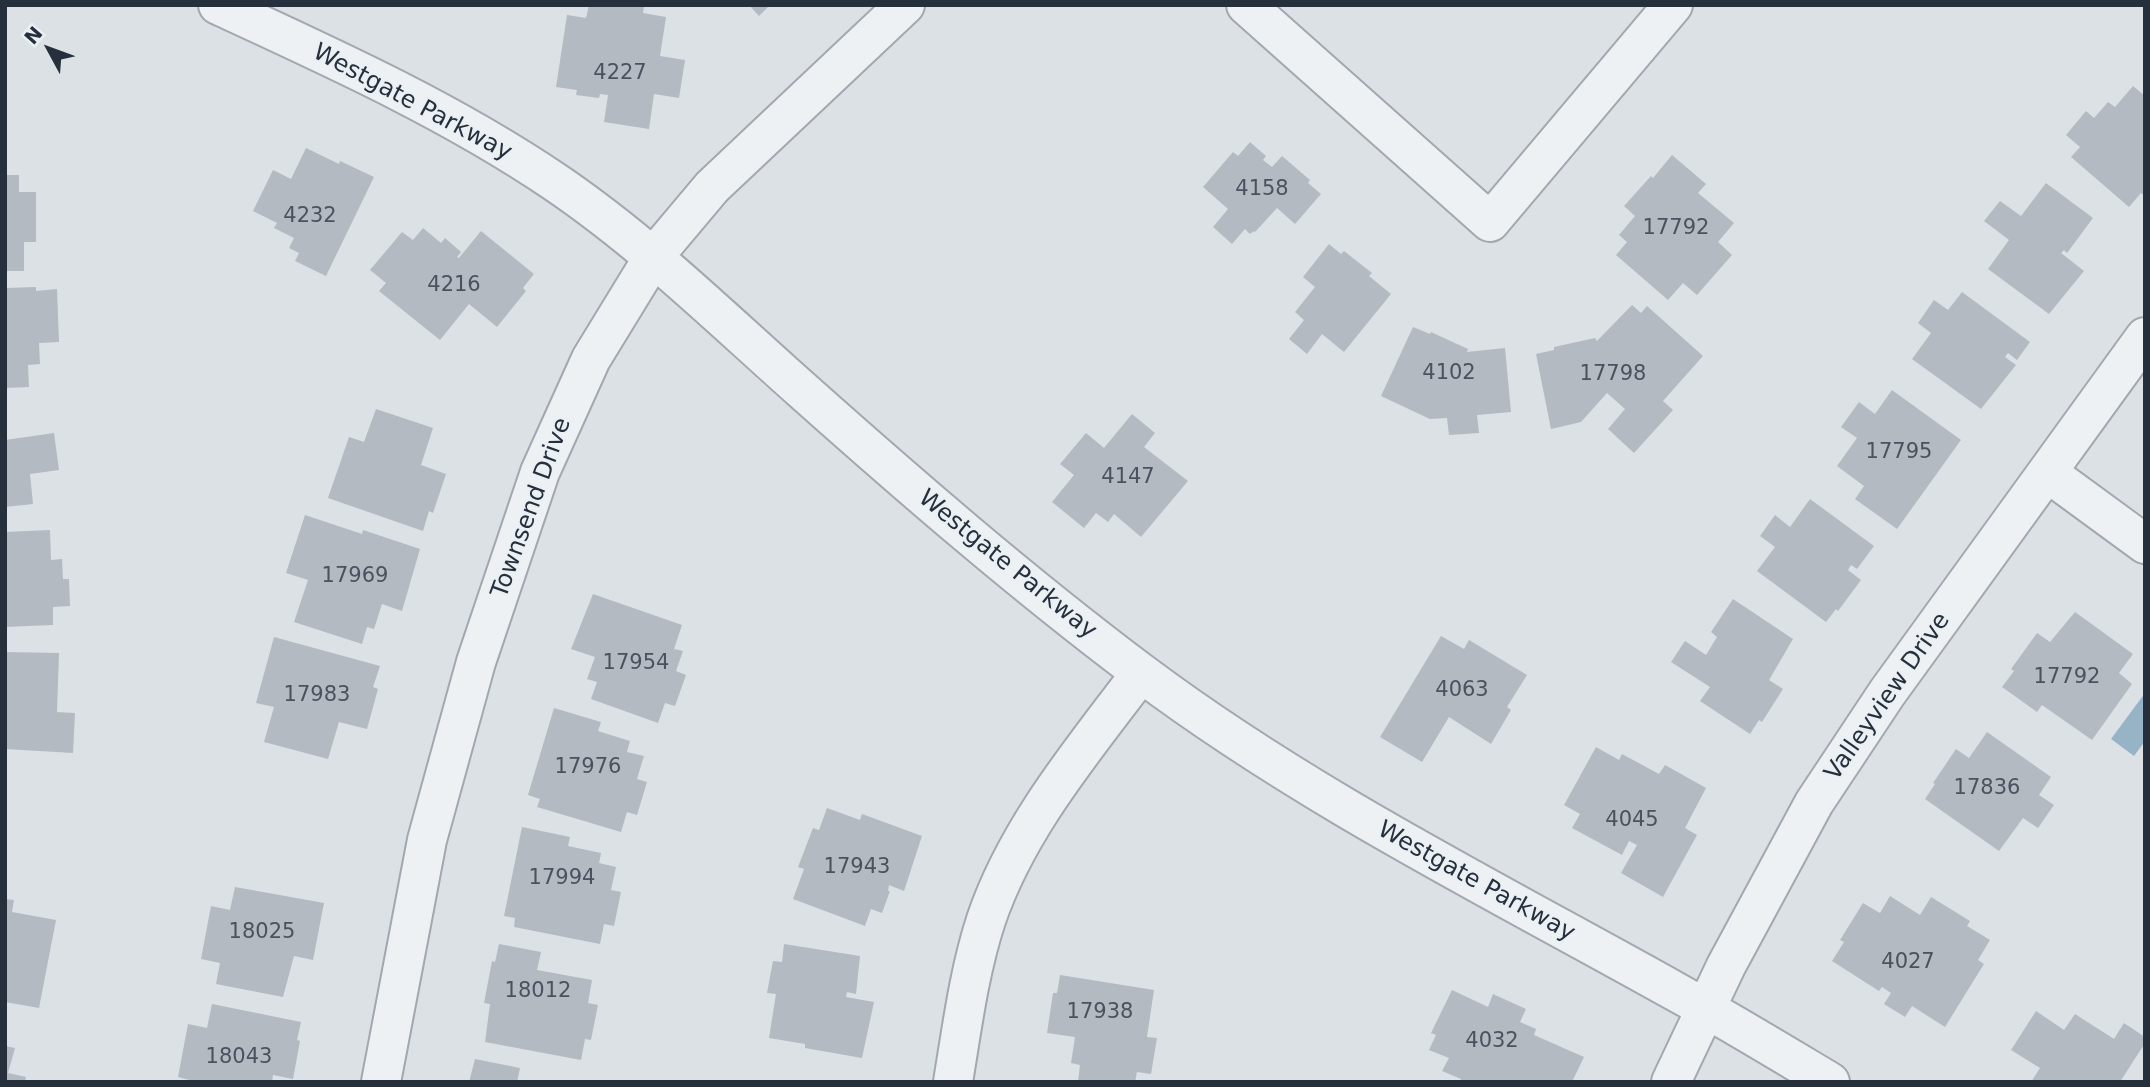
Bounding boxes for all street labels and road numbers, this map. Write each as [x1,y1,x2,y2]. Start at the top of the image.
street label: Westgate Parkway [308,38,516,168]
street label: Townsend Drive [486,414,578,602]
street label: Westgate Parkway [912,484,1102,646]
street label: Valleyview Drive [1819,607,1957,787]
street label: Westgate Parkway [1372,816,1580,948]

